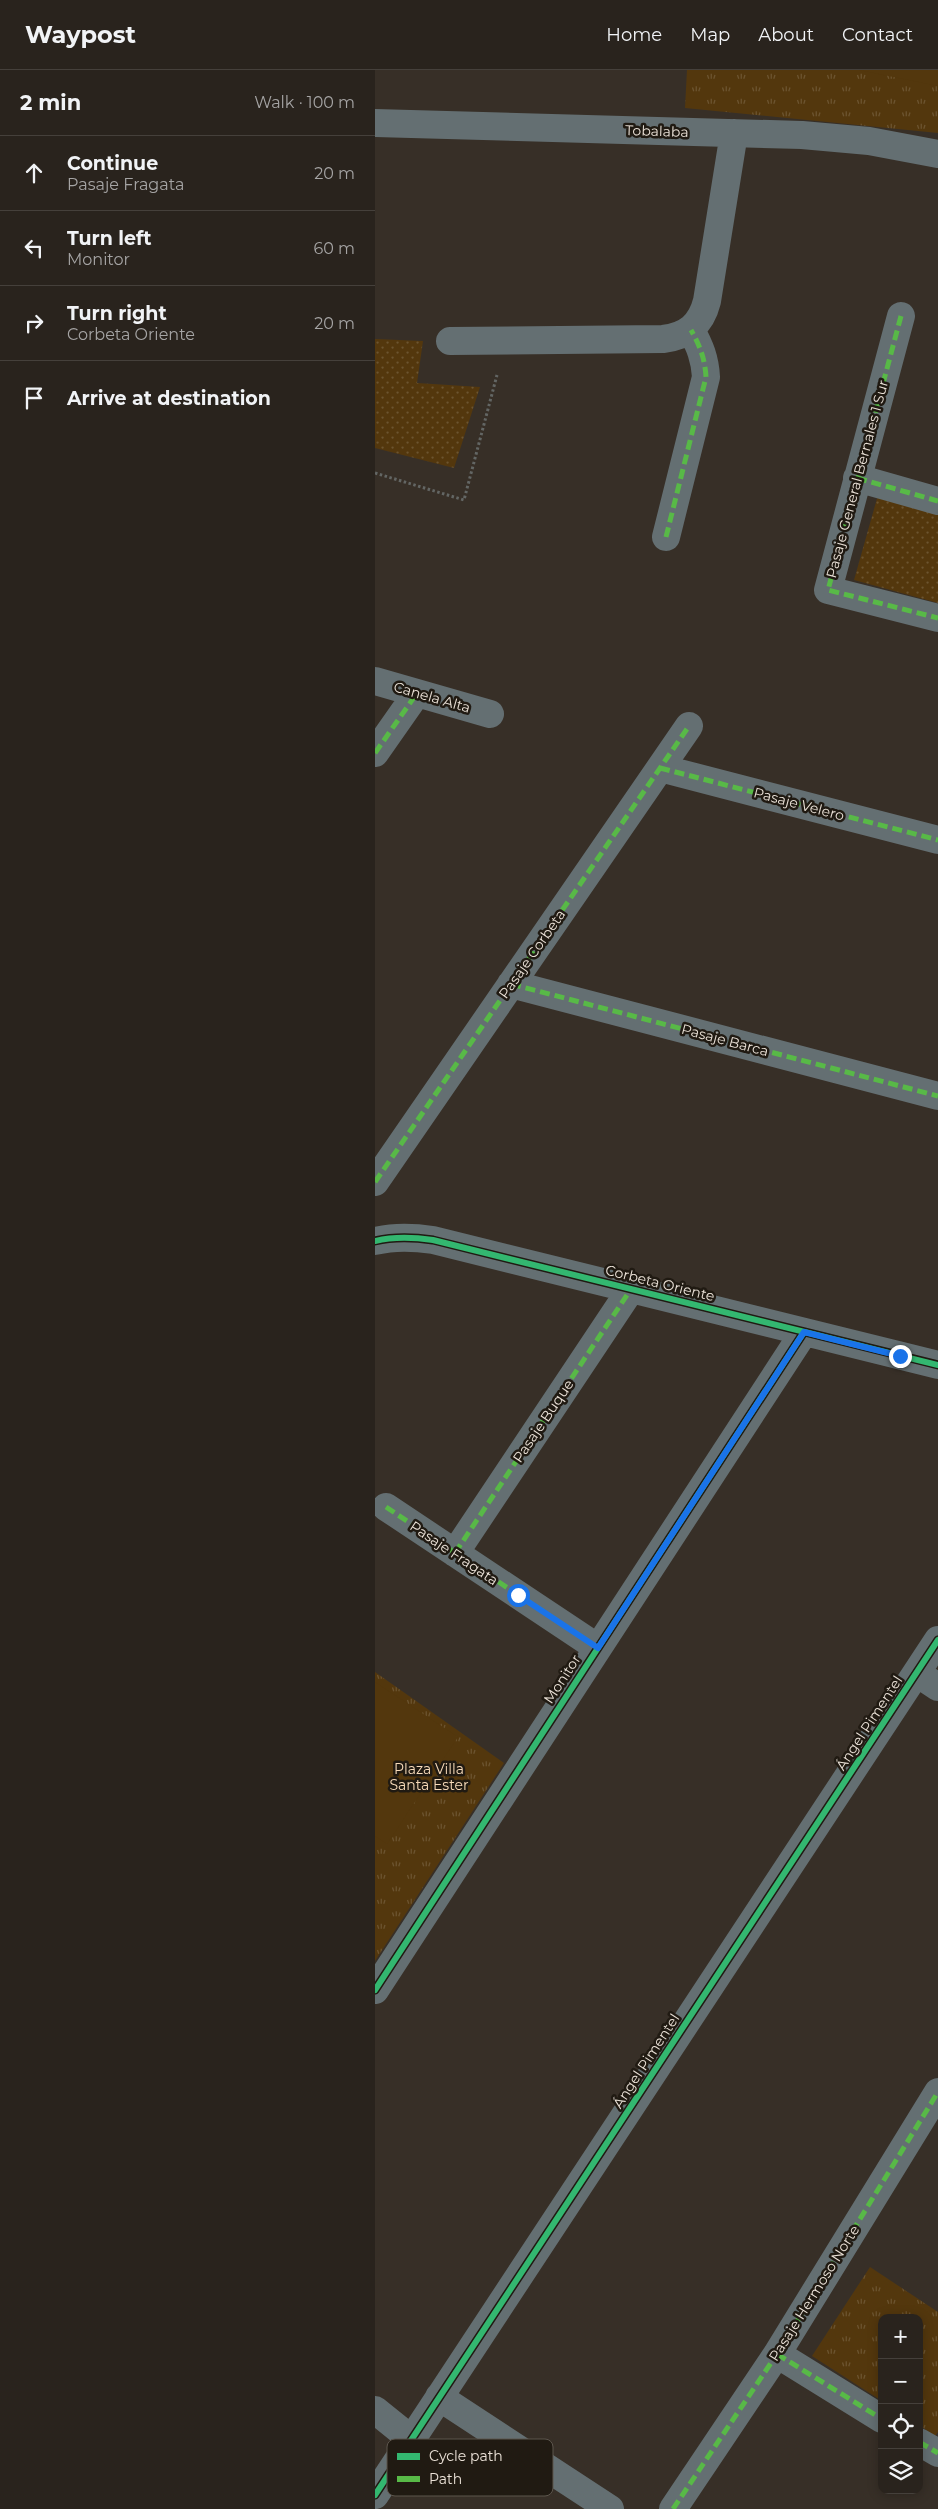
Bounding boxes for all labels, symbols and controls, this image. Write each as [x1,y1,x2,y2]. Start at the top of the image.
text: Waypost [25,20,136,49]
text: Home [606,24,662,46]
text: Map [690,24,730,46]
text: About [758,24,814,46]
text: Contact [842,24,913,46]
text: 2 min [20,90,81,115]
text: Walk · 100 m [254,93,355,112]
street label: Tobalaba [625,121,689,141]
text: Continue [67,152,158,175]
icon: ahead [20,159,48,187]
text: 20 m [314,164,355,183]
text: Pasaje Fragata [67,175,184,194]
text: Turn left [67,227,152,250]
icon: left [20,234,48,262]
text: 60 m [313,239,355,258]
text: Monitor [67,250,130,269]
text: Turn right [67,302,167,325]
icon: right [20,309,48,337]
text: 20 m [314,314,355,333]
text: Corbeta Oriente [67,325,195,344]
street label: Pasaje General Bernales 1 Sur [822,378,892,580]
icon: arrive [20,384,48,412]
text: Arrive at destination [67,387,271,410]
street label: Canela Alta [392,677,472,717]
street label: Pasaje Velero [752,783,846,825]
street label: Pasaje Corbeta [495,906,569,1002]
street label: Pasaje Barca [679,1020,771,1060]
street label: Corbeta Oriente [603,1261,717,1305]
route end [889,1345,912,1368]
street label: Pasaje Buque [509,1376,577,1466]
street label: Pasaje Fragata [406,1517,502,1589]
route start [507,1584,530,1607]
street label: Monitor [539,1651,585,1707]
street label: Ángel Pimentel [832,1672,906,1774]
park label: Plaza Villa Santa Ester [389,1760,469,1794]
street label: Ángel Pimentel [609,2010,683,2112]
street label: Pasaje Hermoso Norte [765,2222,863,2364]
map controls [878,2314,923,2494]
button: + [878,2314,923,2359]
button: − [878,2359,923,2404]
button: locate [878,2404,923,2449]
legend [387,2439,553,2496]
text: Cycle path [429,2447,503,2465]
button: layers [878,2449,923,2494]
text: Path [429,2470,462,2488]

